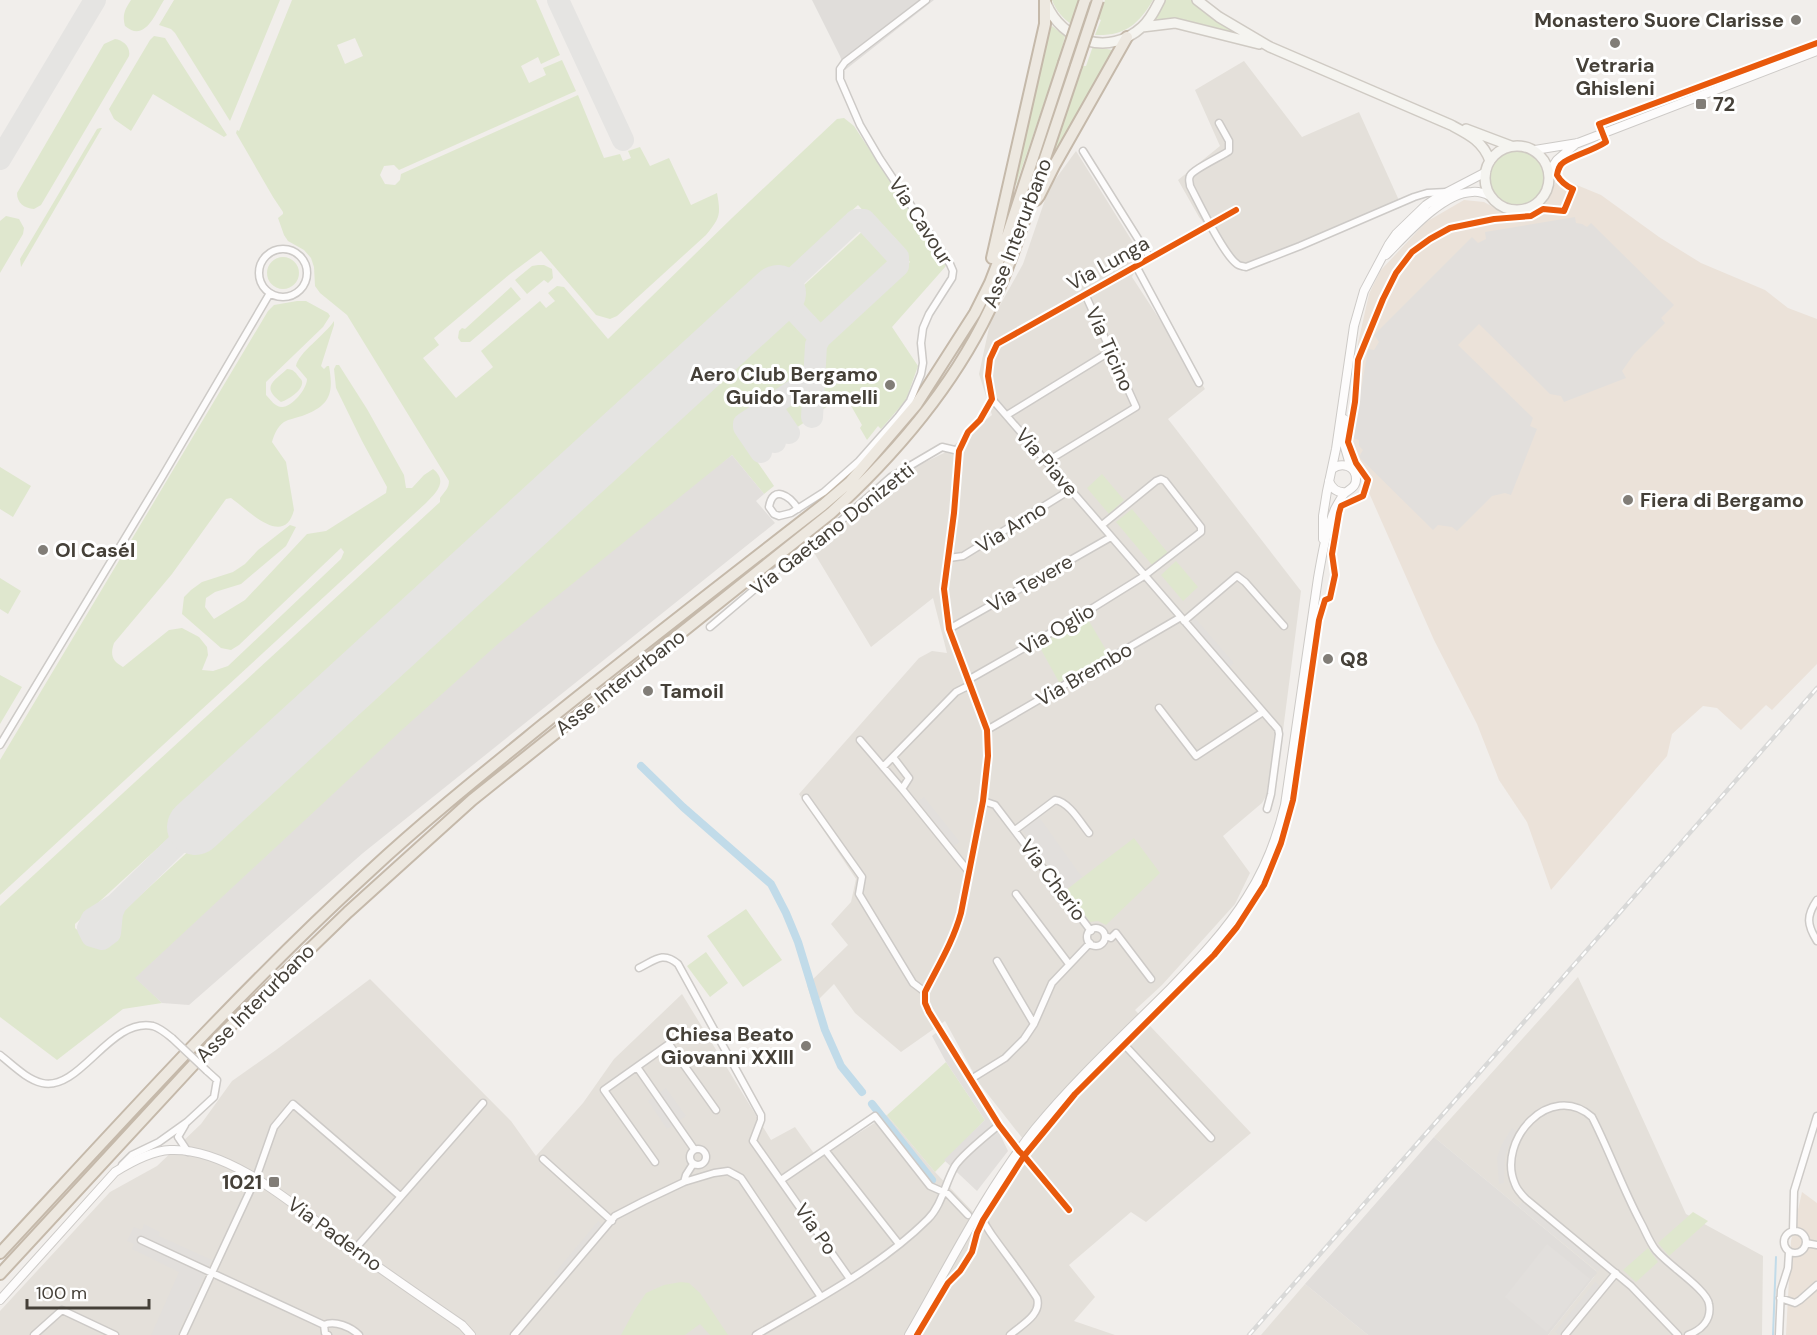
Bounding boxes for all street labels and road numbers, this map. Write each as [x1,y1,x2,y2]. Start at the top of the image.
street label: Asse Interurbano [977,155,1057,311]
street label: Via Cavour [883,172,959,270]
street label: Via Lunga [1062,230,1154,296]
street label: Via Ticino [1080,303,1140,395]
street label: Via Piave [1010,422,1084,502]
street label: Via Gaetano Donizetti [745,457,919,601]
street label: Via Arno [971,495,1051,559]
street label: Via Tevere [983,548,1077,618]
street label: Via Oglio [1015,597,1099,661]
street label: Asse Interurbano [550,623,690,741]
street label: Via Brembo [1031,636,1137,712]
street label: Via Cherio [1014,834,1092,926]
street label: Asse Interurbano [190,938,320,1068]
street label: Via Paderno [282,1191,388,1277]
street label: Via Po [789,1198,843,1260]

